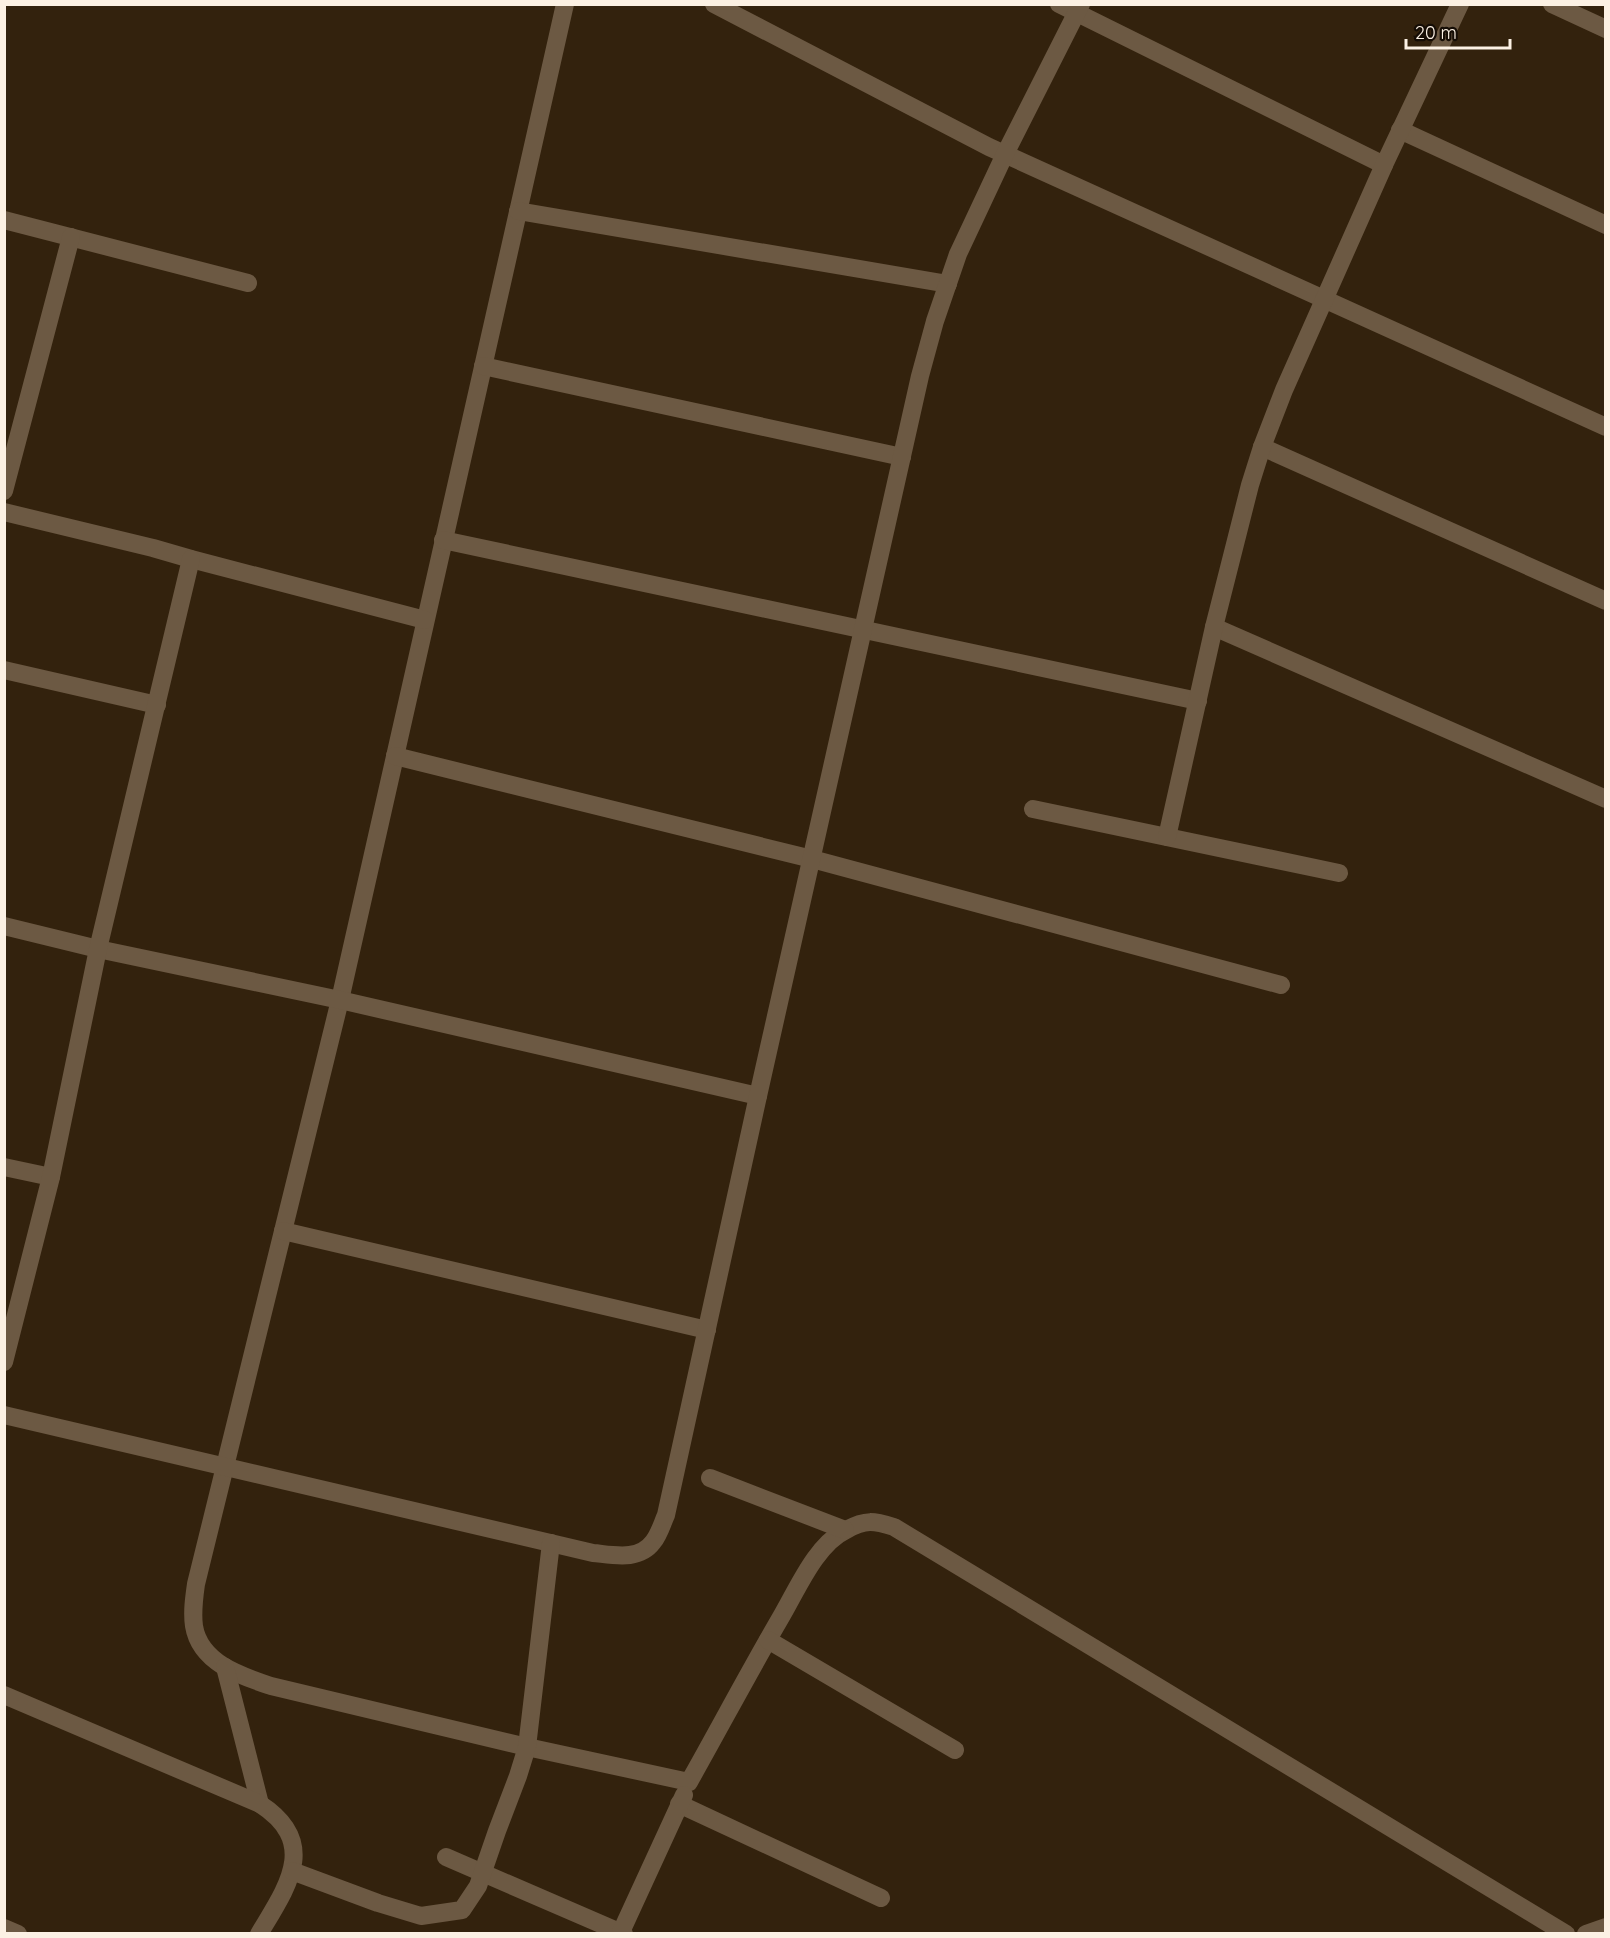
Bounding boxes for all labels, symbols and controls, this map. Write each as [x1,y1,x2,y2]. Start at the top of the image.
scale bar [1406,12,1510,50]
text: 20 m [1415,21,1457,44]

